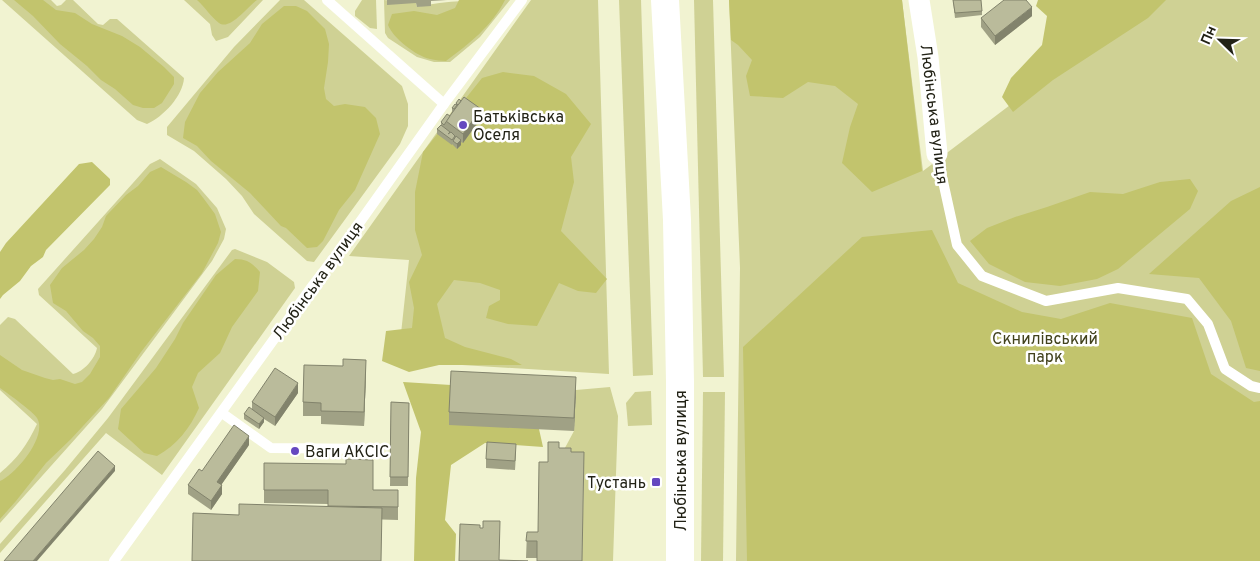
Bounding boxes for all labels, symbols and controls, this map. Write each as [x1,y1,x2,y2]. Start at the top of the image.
north arrow [1195,15,1245,65]
text: Пн [1198,23,1221,48]
street label: Любінська вулиця [914,43,952,186]
place label: Батьківська Оселя [473,108,564,146]
marker: Батьківська Оселя [457,119,469,131]
street label: Любінська вулиця [269,218,368,344]
park label: Скнилівський парк [992,330,1098,368]
street label: Любінська вулиця [672,390,692,532]
place label: Ваги АКСІС [305,443,389,463]
marker: Ваги АКСІС [289,445,301,457]
place label: Тустань [587,474,646,494]
marker: Тустань [650,476,662,488]

